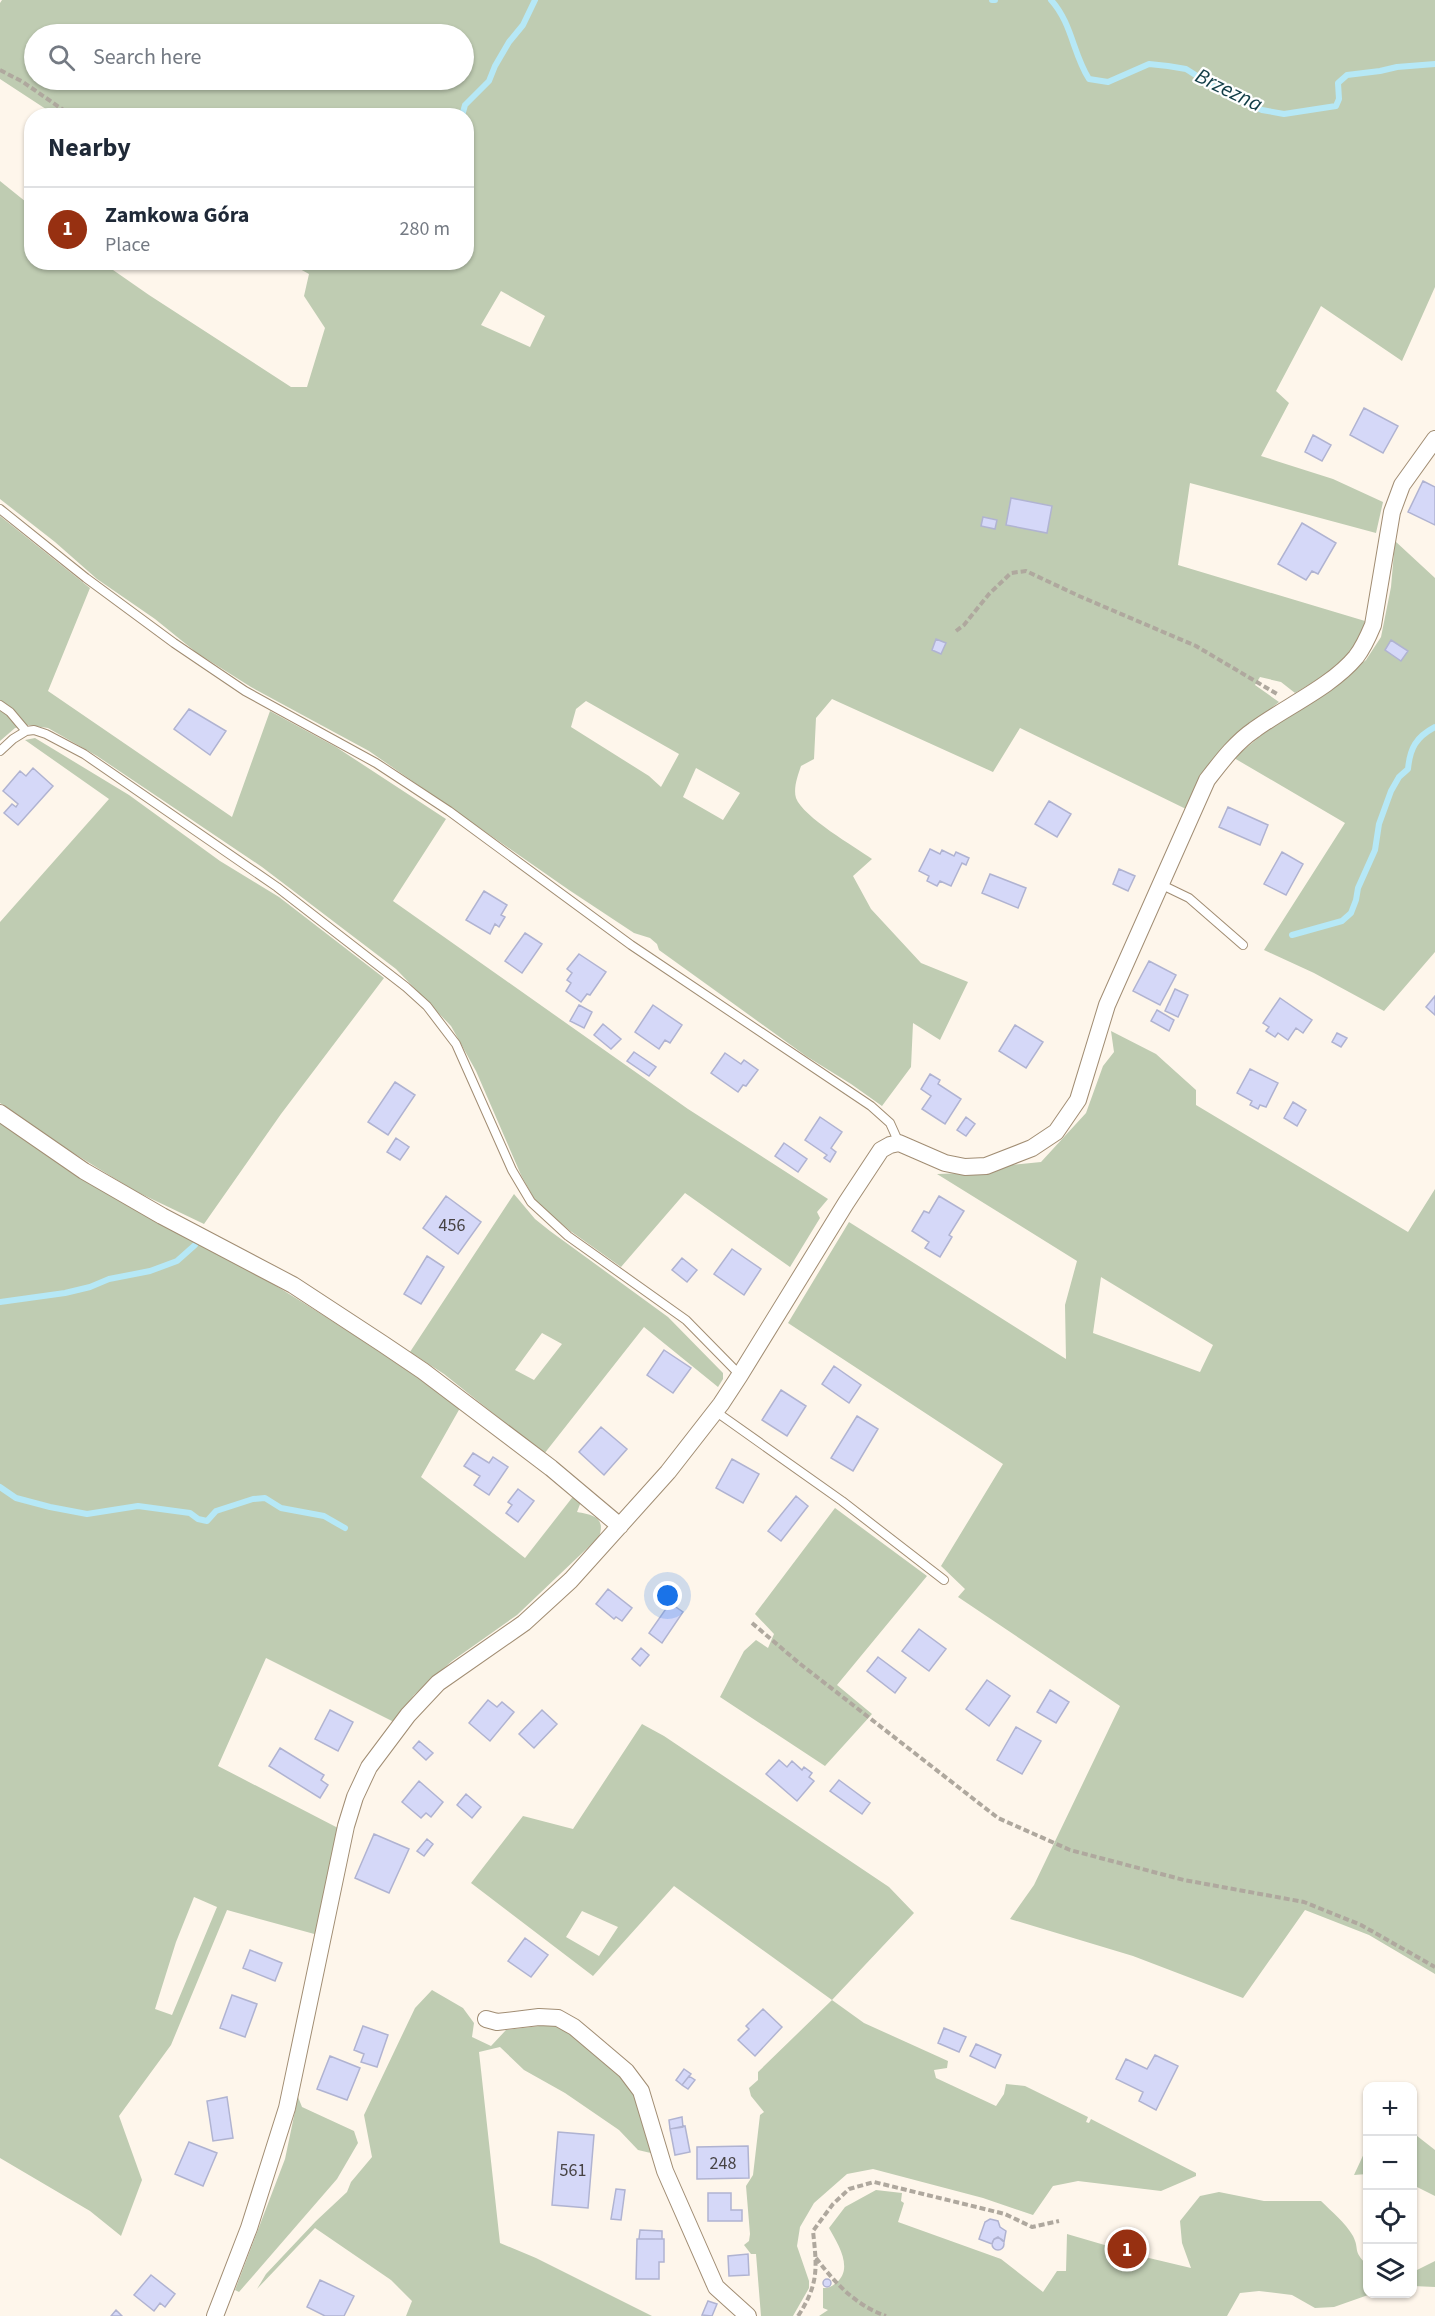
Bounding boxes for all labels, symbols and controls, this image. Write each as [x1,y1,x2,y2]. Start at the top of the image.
search box [24,24,474,90]
icon: search [45,41,78,74]
text: Search here [93,41,201,73]
water label: Brzezna [1190,60,1268,120]
text: Nearby [48,129,131,166]
text: Zamkowa Góra [105,199,249,231]
text: 1 [62,215,73,243]
text: 280 m [400,215,450,243]
text: Place [105,231,150,259]
house number: 456 [439,1213,465,1238]
your location [653,1581,682,1610]
map controls [1363,2082,1417,2298]
button: + [1363,2082,1417,2136]
button: − [1363,2136,1417,2190]
house number: 248 [710,2151,736,2176]
house number: 561 [560,2158,586,2183]
button: locate [1363,2190,1417,2244]
pin: 1 [1108,2226,1146,2272]
button: layers [1363,2244,1417,2298]

